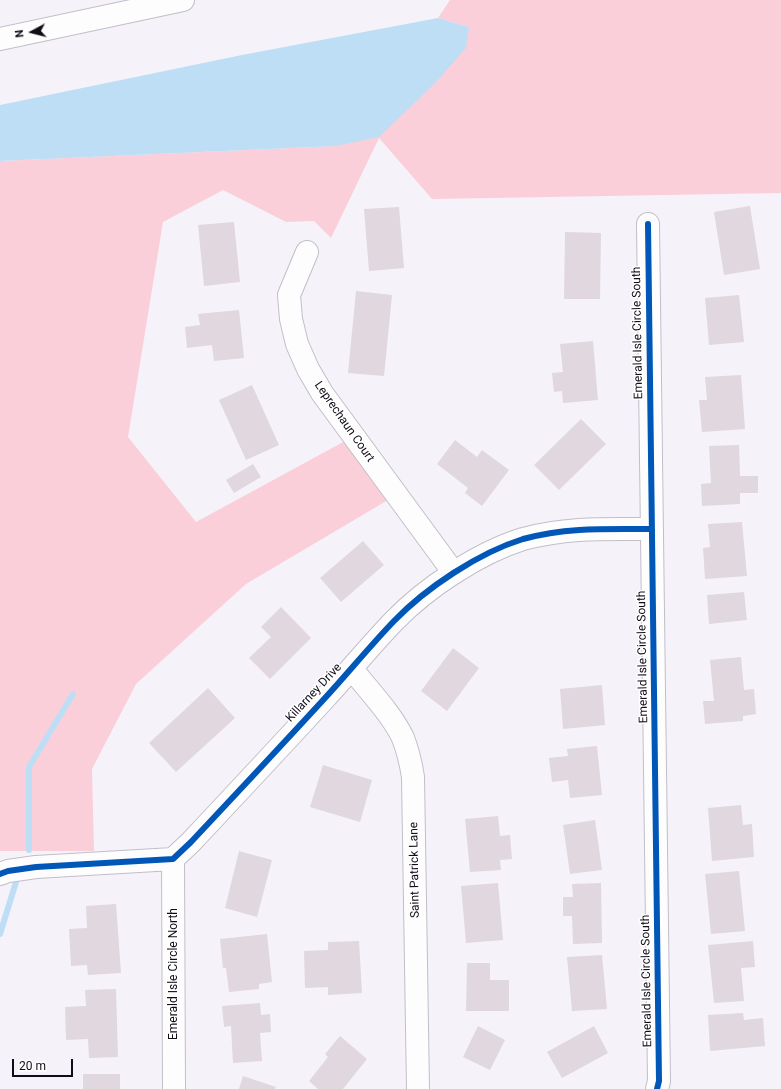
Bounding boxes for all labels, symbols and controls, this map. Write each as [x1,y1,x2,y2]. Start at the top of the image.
north arrow [12,12,52,52]
text: N [13,29,27,38]
street label: Emerald Isle Circle South [630,266,646,400]
street label: Leprechaun Court [311,379,377,465]
street label: Emerald Isle Circle South [635,590,651,724]
street label: Killarney Drive [283,661,345,725]
street label: Saint Patrick Lane [407,822,423,918]
street label: Emerald Isle Circle North [167,908,181,1040]
street label: Emerald Isle Circle South [639,914,655,1048]
scale bar [14,1051,75,1077]
text: 20 m [19,1059,46,1073]

